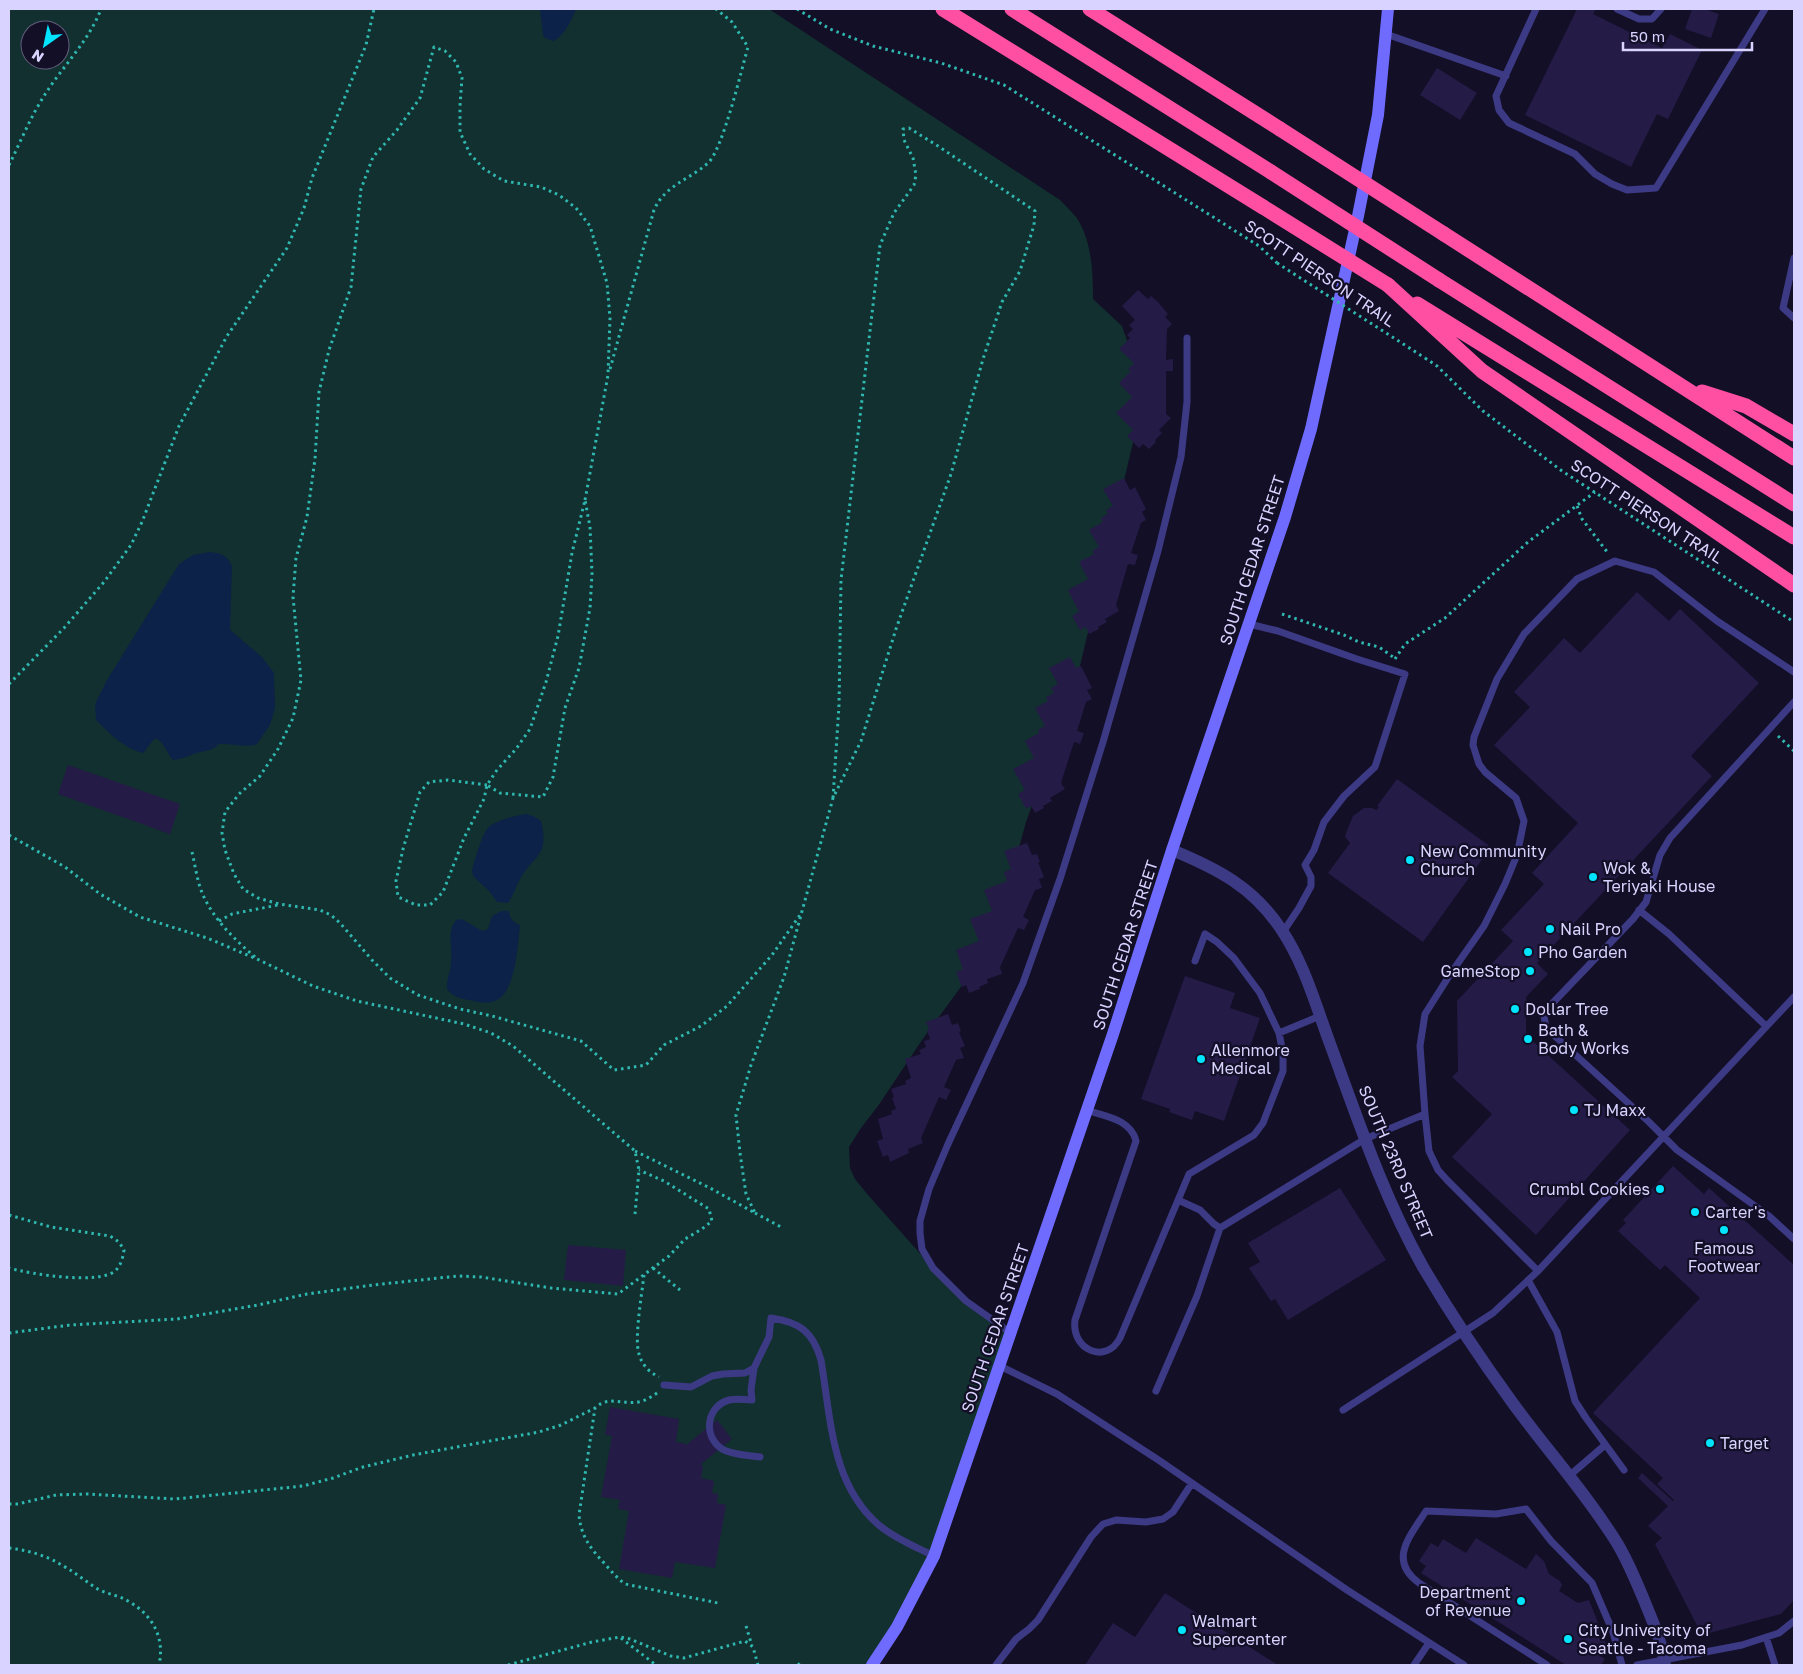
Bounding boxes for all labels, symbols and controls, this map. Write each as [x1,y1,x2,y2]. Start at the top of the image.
north arrow [20,20,70,70]
scale bar [1623,20,1752,52]
text: 50 m [1630,27,1665,45]
text: N [29,46,47,66]
street label: SCOTT PIERSON TRAIL [1241,215,1399,331]
street label: SCOTT PIERSON TRAIL [1567,454,1727,568]
street label: SOUTH CEDAR STREET [1215,472,1289,647]
place label: New Community Church [1420,841,1547,879]
marker: New Community Church [1404,854,1416,866]
street label: SOUTH CEDAR STREET [1088,857,1162,1032]
place label: Wok & Teriyaki House [1603,858,1715,896]
marker: Wok & Teriyaki House [1587,871,1599,883]
place label: Nail Pro [1560,919,1621,939]
marker: Nail Pro [1544,923,1556,935]
place label: Pho Garden [1538,942,1627,962]
marker: Pho Garden [1522,946,1534,958]
place label: GameStop [1440,961,1520,981]
marker: GameStop [1524,965,1536,977]
place label: Dollar Tree [1525,999,1608,1019]
marker: Dollar Tree [1509,1003,1521,1015]
place label: Bath & Body Works [1538,1020,1629,1058]
marker: Bath & Body Works [1522,1033,1534,1045]
place label: Allenmore Medical [1211,1040,1290,1078]
marker: Allenmore Medical [1195,1053,1207,1065]
street label: SOUTH 23RD STREET [1355,1082,1437,1242]
place label: TJ Maxx [1584,1100,1646,1120]
marker: TJ Maxx [1568,1104,1580,1116]
place label: Crumbl Cookies [1529,1179,1650,1199]
marker: Crumbl Cookies [1654,1183,1666,1195]
place label: Carter's [1705,1202,1766,1222]
marker: Carter's [1689,1206,1701,1218]
marker: Famous Footwear [1718,1224,1730,1236]
place label: Famous Footwear [1688,1238,1760,1276]
street label: SOUTH CEDAR STREET [957,1241,1033,1415]
place label: Target [1720,1433,1769,1453]
marker: Target [1704,1437,1716,1449]
place label: Department of Revenue [1419,1582,1511,1620]
marker: Department of Revenue [1515,1595,1527,1607]
place label: Walmart Supercenter [1192,1611,1287,1649]
place label: City University of Seattle - Tacoma [1578,1620,1711,1658]
marker: Walmart Supercenter [1176,1624,1188,1636]
marker: City University of Seattle - Tacoma [1562,1633,1574,1645]

